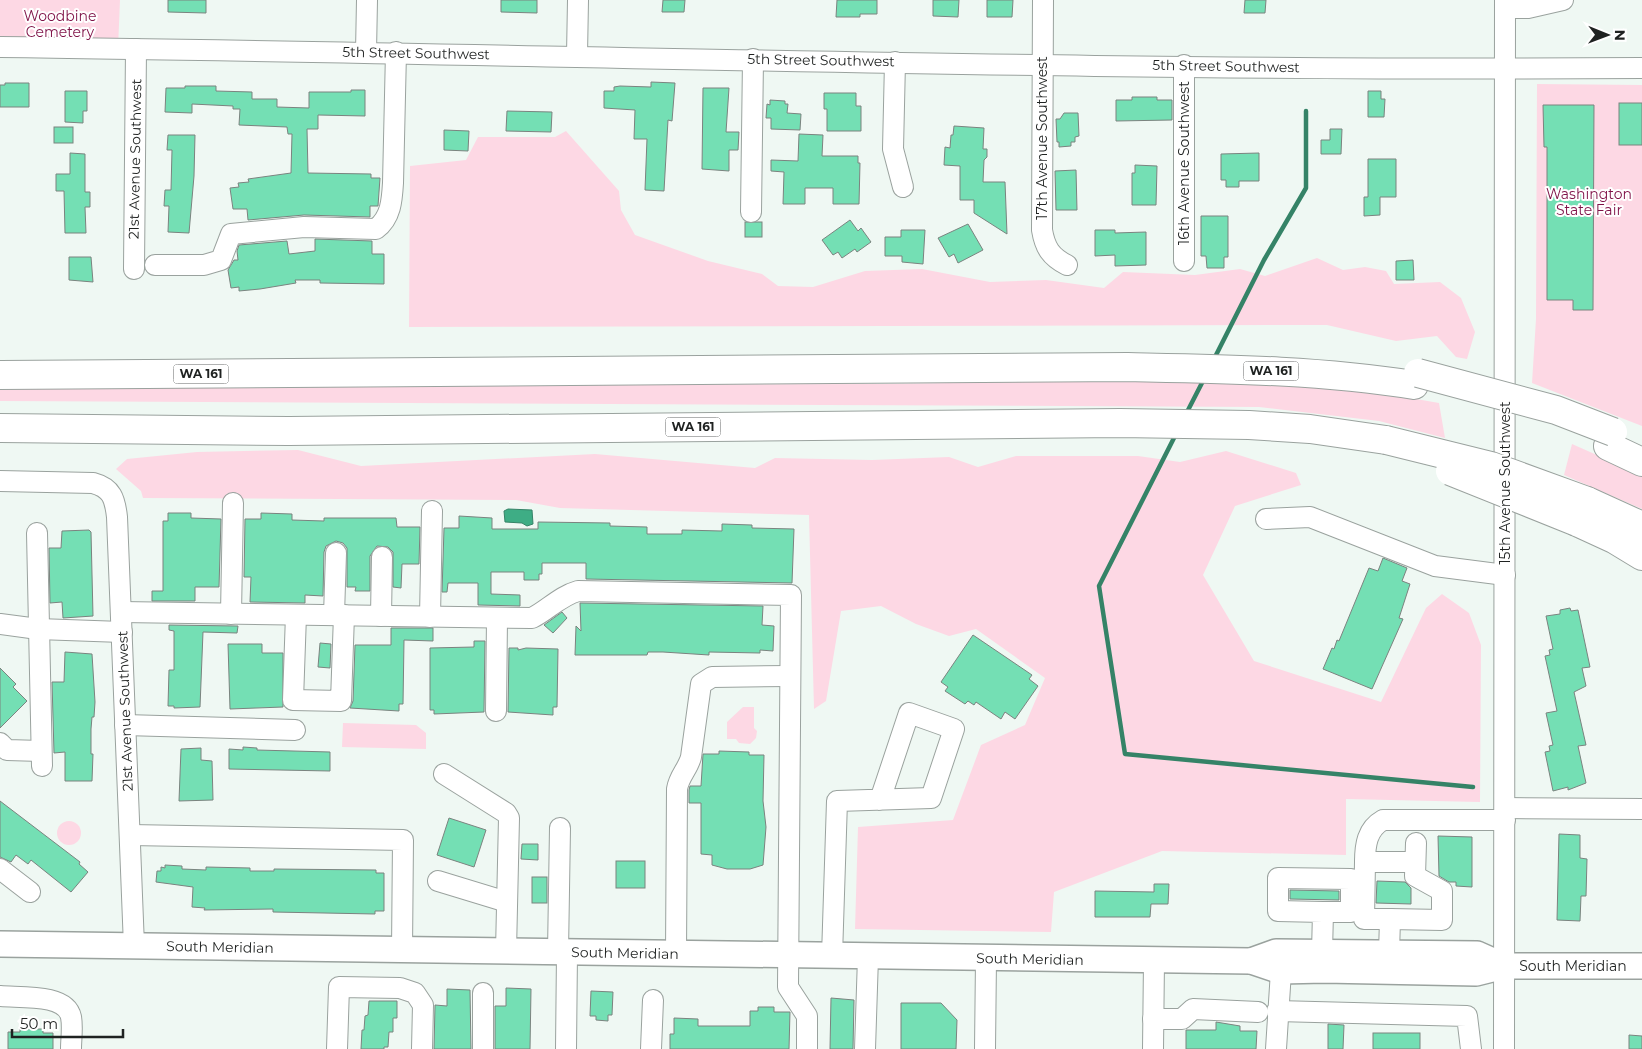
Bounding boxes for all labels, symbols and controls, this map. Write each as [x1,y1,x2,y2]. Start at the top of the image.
park label: Woodbine Cemetery [23,7,97,41]
north arrow [1582,10,1632,60]
text: N [1611,29,1629,41]
street label: 5th Street Southwest [342,43,490,63]
street label: 5th Street Southwest [747,50,895,70]
street label: 17th Avenue Southwest [1033,56,1051,220]
street label: 5th Street Southwest [1152,56,1300,76]
street label: 21st Avenue Southwest [125,78,145,239]
street label: 16th Avenue Southwest [1175,81,1193,245]
park label: Washington State Fair [1546,185,1632,219]
road number: WA 161 [1244,362,1298,381]
road number: WA 161 [174,364,228,384]
street label: 15th Avenue Southwest [1496,401,1514,565]
road number: WA 161 [666,418,720,437]
street label: 21st Avenue Southwest [113,630,137,792]
street label: South Meridian [166,937,274,957]
street label: South Meridian [571,943,679,963]
street label: South Meridian [976,949,1084,969]
street label: South Meridian [1519,957,1627,975]
scale bar [12,1006,124,1038]
text: 50 m [20,1014,58,1033]

